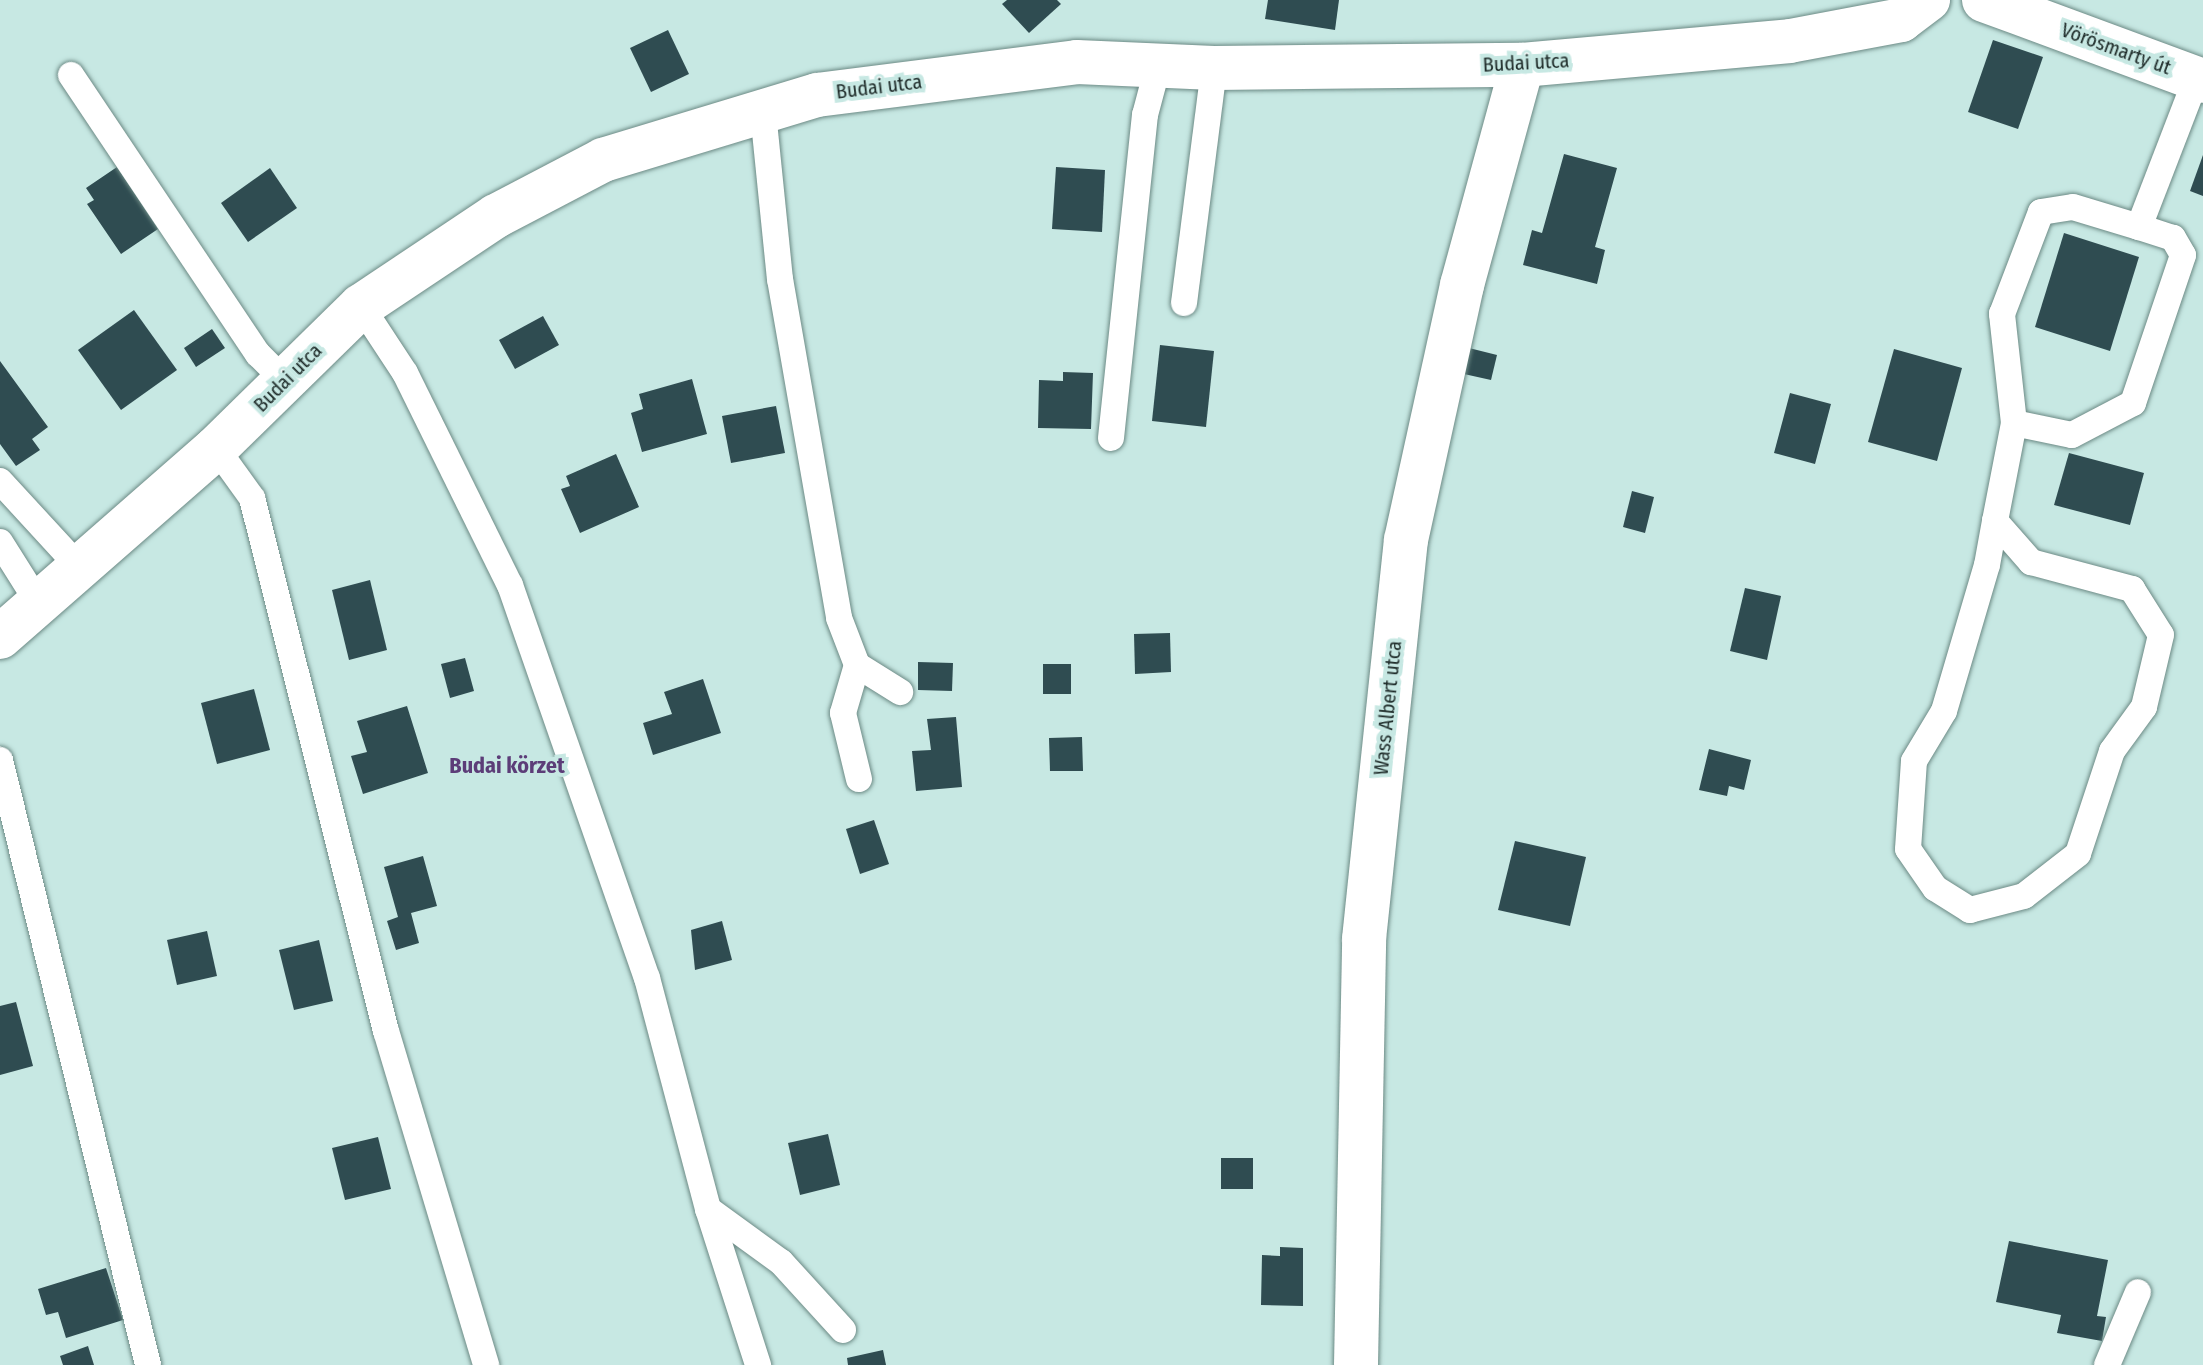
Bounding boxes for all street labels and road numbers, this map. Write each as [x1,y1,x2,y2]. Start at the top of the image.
street label: Vörösmarty út [2058,18,2174,80]
street label: Budai utca [1482,49,1570,77]
street label: Budai utca [835,70,923,104]
street label: Budai utca [249,339,327,417]
street label: Wass Albert utca [1369,640,1407,776]

